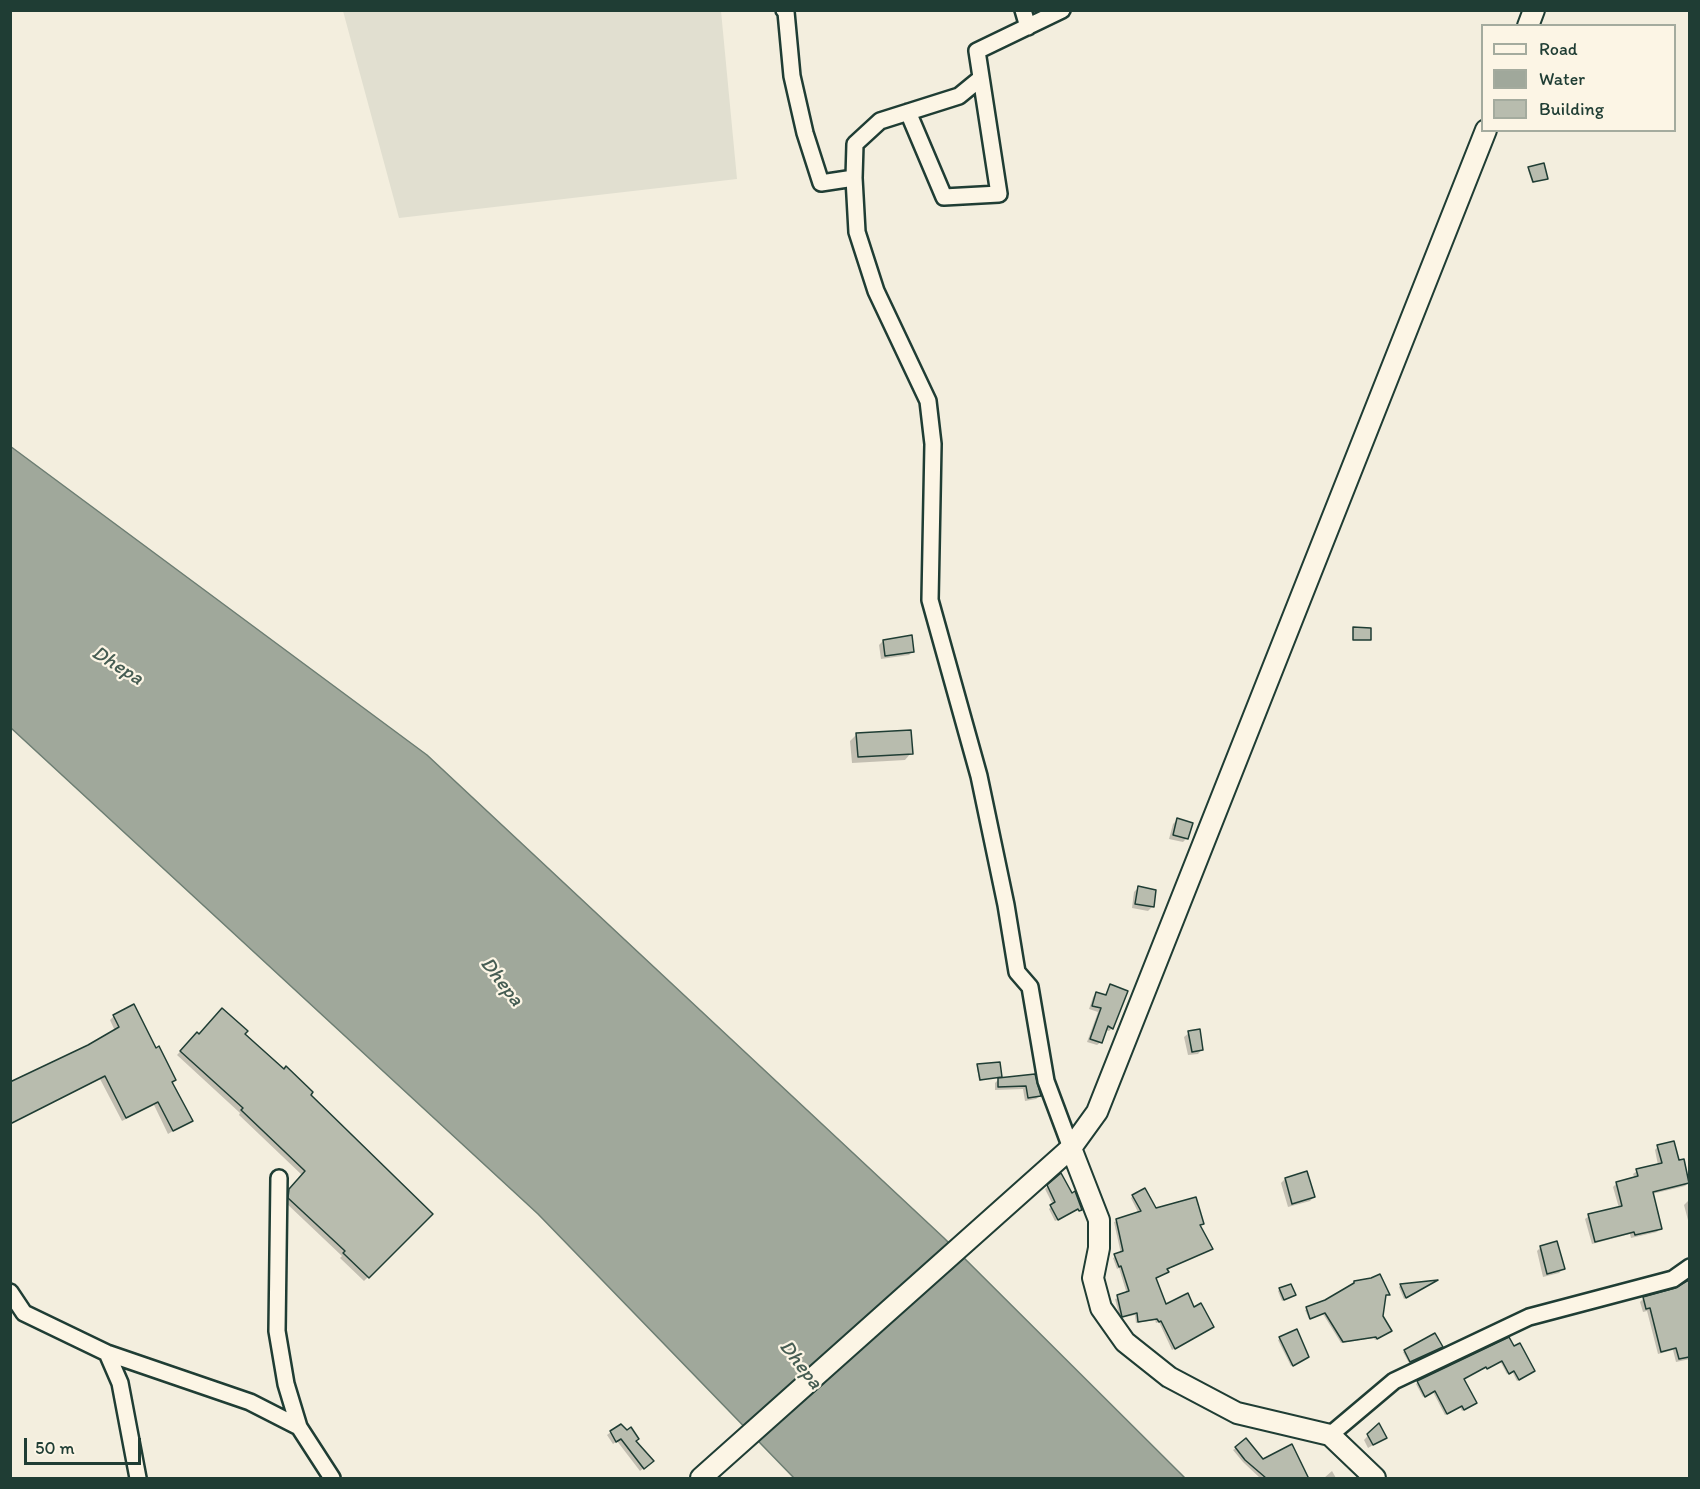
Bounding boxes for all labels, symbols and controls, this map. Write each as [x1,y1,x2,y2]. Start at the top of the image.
legend [1481,24,1676,132]
text: Road [1539,38,1578,60]
text: Water [1539,68,1585,90]
text: Building [1539,98,1604,120]
water label: Dhepa [87,641,147,691]
water label: Dhepa [474,952,528,1012]
water label: Dhepa [773,1335,827,1395]
scale bar [27,1426,144,1464]
text: 50 m [35,1437,75,1459]

